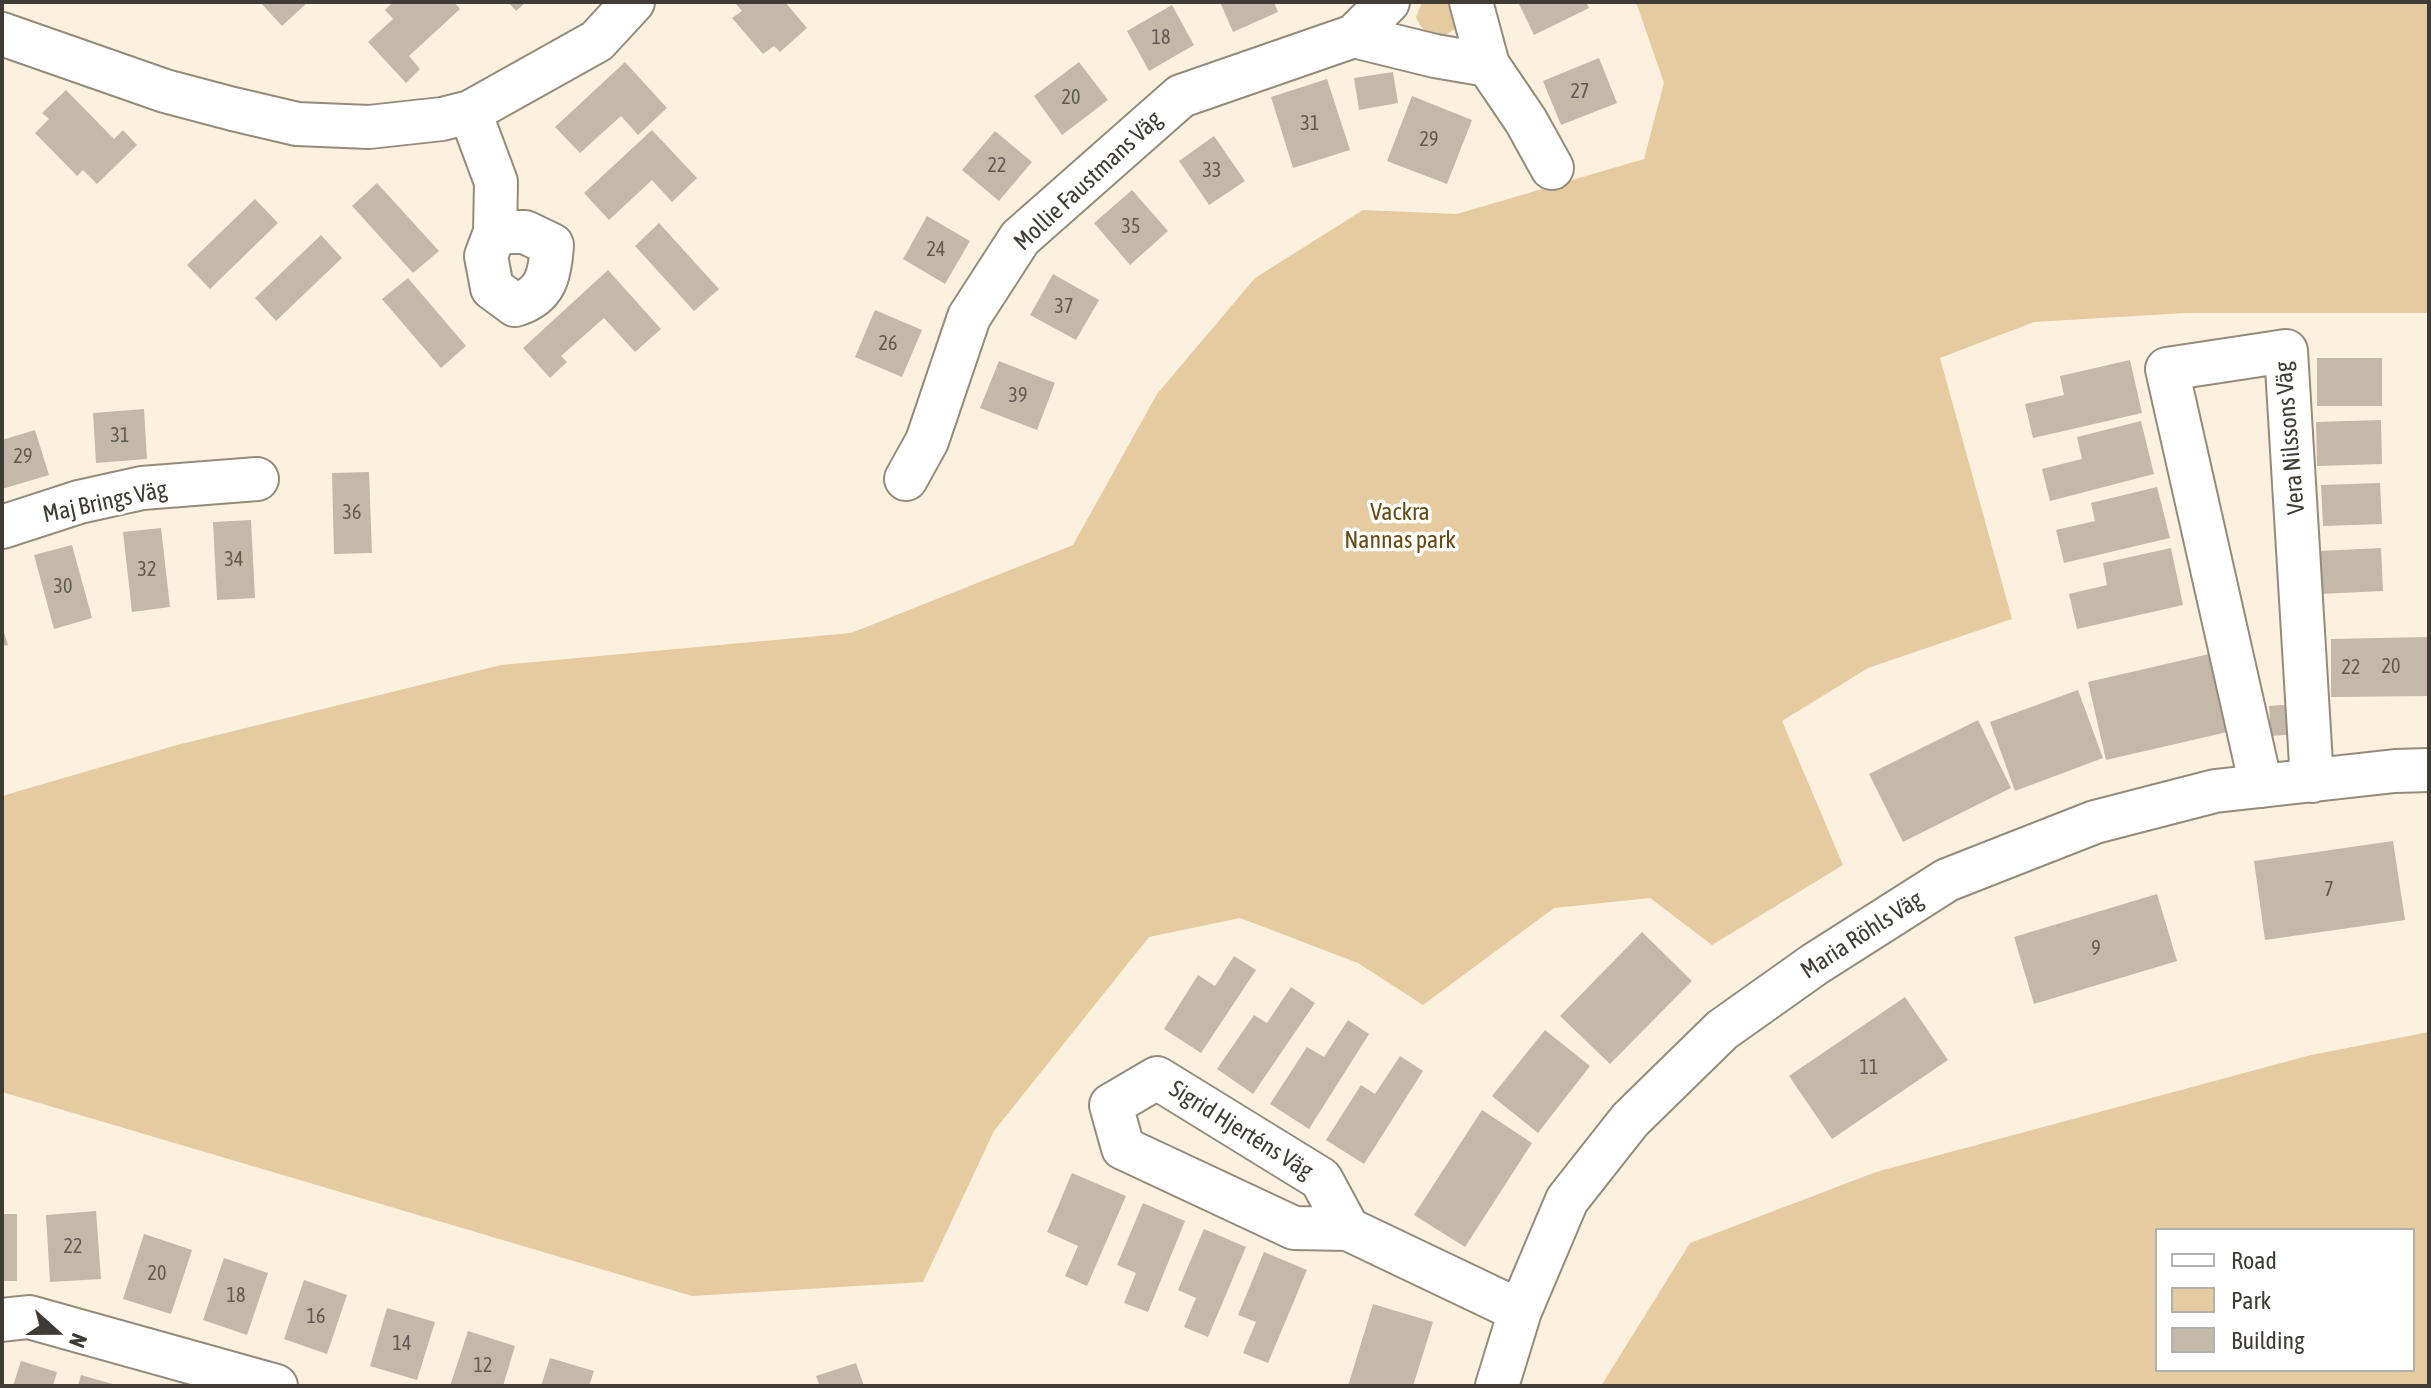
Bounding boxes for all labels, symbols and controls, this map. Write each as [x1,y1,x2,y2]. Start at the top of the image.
house number: 18 [1152,26,1170,50]
house number: 27 [1571,80,1589,104]
house number: 20 [1062,86,1080,110]
street label: Mollie Faustmans Väg [1008,105,1168,257]
house number: 31 [1301,112,1319,136]
house number: 29 [1420,128,1438,152]
house number: 22 [988,154,1006,178]
house number: 33 [1203,159,1221,183]
house number: 35 [1122,215,1140,239]
house number: 24 [927,238,945,262]
house number: 37 [1055,295,1073,319]
house number: 26 [879,332,897,356]
street label: Vera Nilssons Väg [2269,360,2311,516]
house number: 39 [1009,384,1027,408]
house number: 31 [111,424,129,448]
house number: 29 [14,445,32,469]
street label: Maj Brings Väg [40,475,170,529]
park label: Vackra Nannas park [1344,498,1456,554]
house number: 36 [343,501,361,525]
house number: 34 [225,548,243,572]
house number: 32 [138,558,156,582]
house number: 30 [54,575,72,599]
house number: 20 [2382,655,2400,679]
house number: 22 [2342,656,2360,680]
house number: 7 [2324,878,2334,902]
street label: Maria Röhls Väg [1796,885,1928,985]
house number: 9 [2091,937,2101,961]
house number: 11 [1860,1056,1878,1080]
street label: Sigrid Hjerténs Väg [1164,1074,1318,1186]
legend [2155,1228,2415,1372]
house number: 22 [64,1235,82,1259]
text: Road [2231,1247,2277,1274]
house number: 20 [148,1262,166,1286]
house number: 18 [227,1284,245,1308]
text: Park [2231,1287,2271,1314]
north arrow [16,1292,96,1372]
house number: 16 [307,1305,325,1329]
text: Building [2231,1327,2304,1354]
text: N [64,1330,93,1351]
house number: 14 [393,1332,411,1356]
house number: 12 [474,1354,492,1378]

